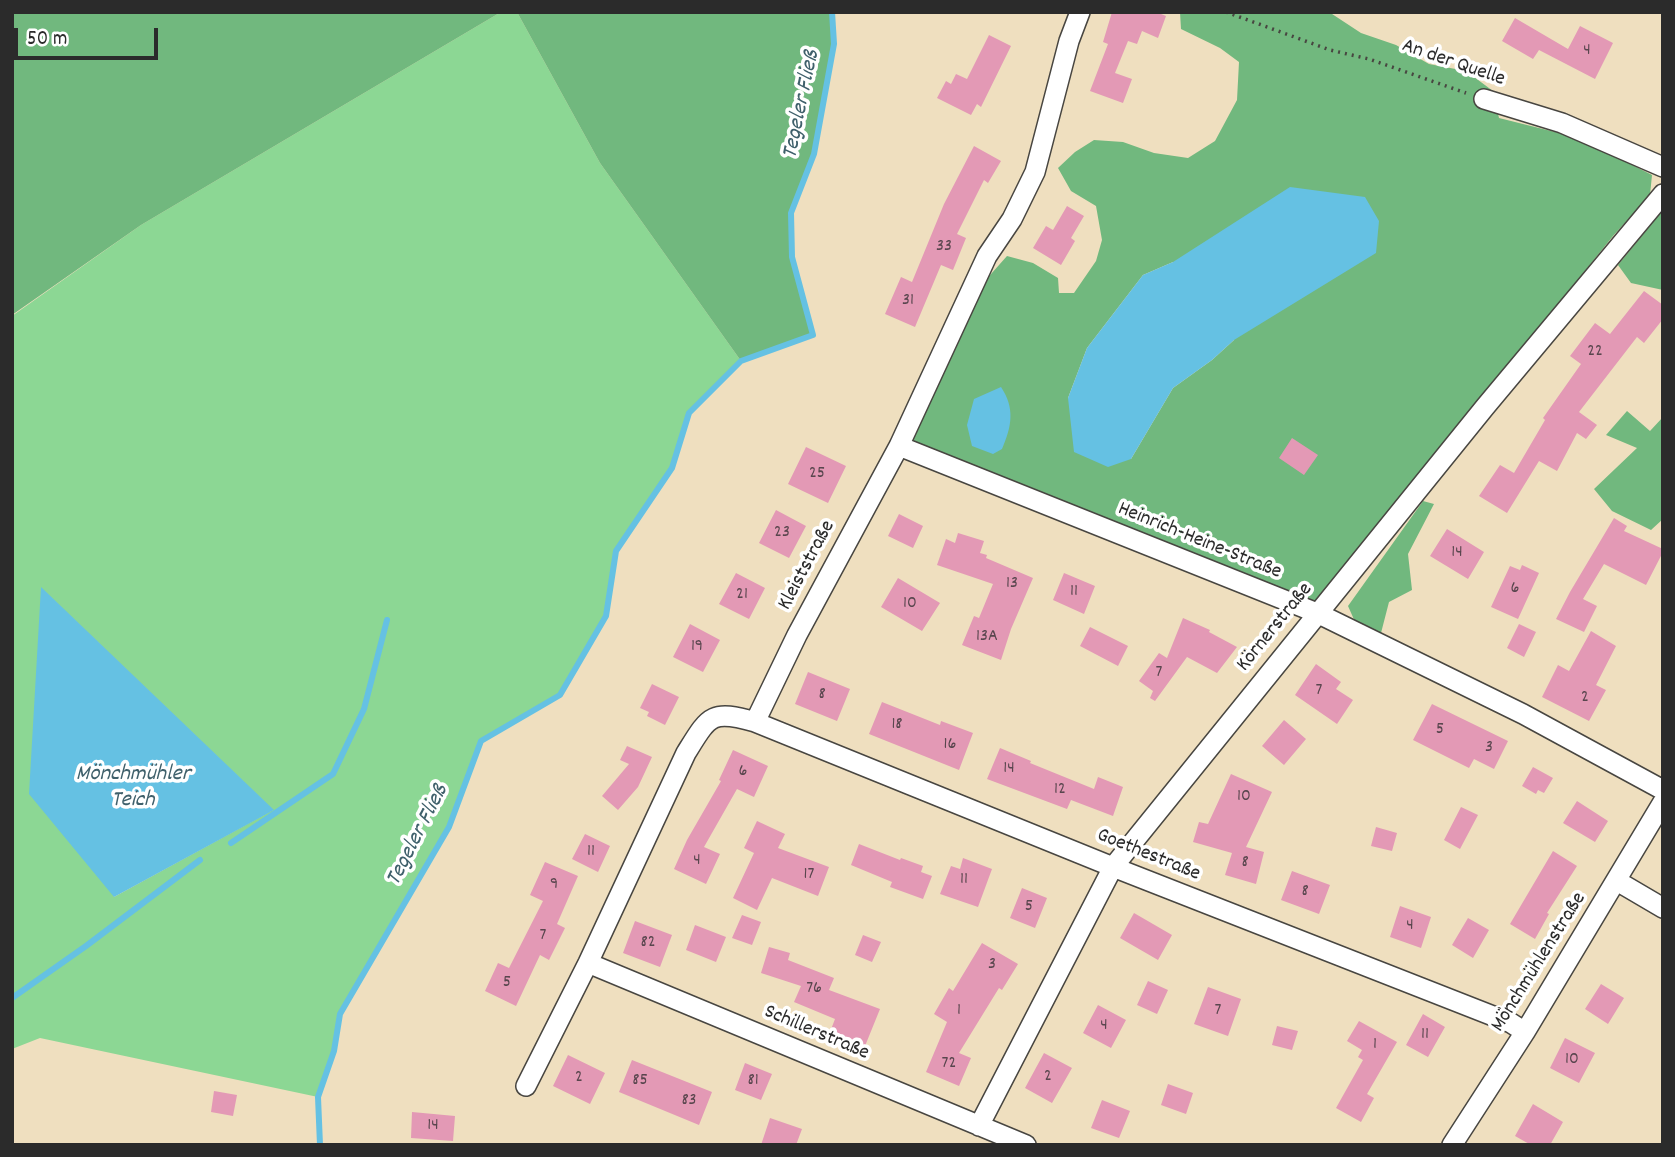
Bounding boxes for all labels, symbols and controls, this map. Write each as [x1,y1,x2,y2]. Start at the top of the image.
scale bar [18,14,161,58]
text: 50 m [27,25,67,55]
street label: An der Quelle [1398,35,1508,93]
house number: 4 [1583,41,1591,63]
water label: Tegeler Fließ [778,48,828,162]
house number: 33 [936,237,952,259]
house number: 31 [902,291,914,313]
house number: 22 [1587,342,1603,364]
house number: 25 [809,464,825,486]
street label: Heinrich-Heine-Straße [1114,498,1284,586]
street label: Kleiststraße [774,517,842,615]
house number: 23 [774,523,790,545]
house number: 14 [1451,543,1463,565]
house number: 13 [1006,574,1018,596]
street label: Körnerstraße [1233,578,1319,678]
house number: 6 [1511,579,1519,601]
house number: 11 [1070,582,1078,604]
house number: 21 [736,585,748,607]
house number: 10 [903,594,917,616]
house number: 13A [976,627,998,649]
house number: 19 [691,637,703,659]
house number: 7 [1156,663,1162,685]
house number: 7 [1316,681,1322,703]
house number: 8 [818,685,826,707]
house number: 2 [1581,688,1589,710]
house number: 18 [891,715,903,737]
house number: 5 [1436,720,1444,742]
house number: 16 [944,735,956,757]
house number: 3 [1485,738,1493,760]
house number: 14 [1003,759,1015,781]
water label: Mönchmühler Teich [76,762,190,816]
house number: 6 [739,762,747,784]
house number: 12 [1054,780,1066,802]
water label: Tegeler Fließ [382,781,456,891]
house number: 10 [1237,787,1251,809]
street label: Goethestraße [1093,824,1203,888]
house number: 11 [587,842,595,864]
house number: 4 [693,851,701,873]
house number: 8 [1241,853,1249,875]
house number: 17 [804,865,814,887]
house number: 11 [960,870,968,892]
house number: 9 [550,875,558,897]
house number: 8 [1301,882,1309,904]
street label: Mönchmühlenstraße [1487,889,1593,1037]
house number: 5 [1025,897,1033,919]
house number: 4 [1406,916,1414,938]
house number: 7 [540,926,546,948]
house number: 82 [640,933,656,955]
house number: 3 [988,955,996,977]
house number: 5 [503,973,511,995]
house number: 76 [806,979,822,1001]
street label: Schillerstraße [760,1001,872,1067]
house number: 1 [957,1001,961,1023]
house number: 7 [1215,1001,1221,1023]
house number: 4 [1100,1016,1108,1038]
house number: 11 [1421,1025,1429,1047]
house number: 1 [1373,1035,1377,1057]
house number: 10 [1565,1050,1579,1072]
house number: 72 [942,1054,956,1076]
house number: 2 [1044,1067,1052,1089]
house number: 2 [575,1068,583,1090]
house number: 85 [632,1071,648,1093]
house number: 81 [747,1071,759,1093]
house number: 83 [681,1091,697,1113]
house number: 14 [427,1116,439,1138]

